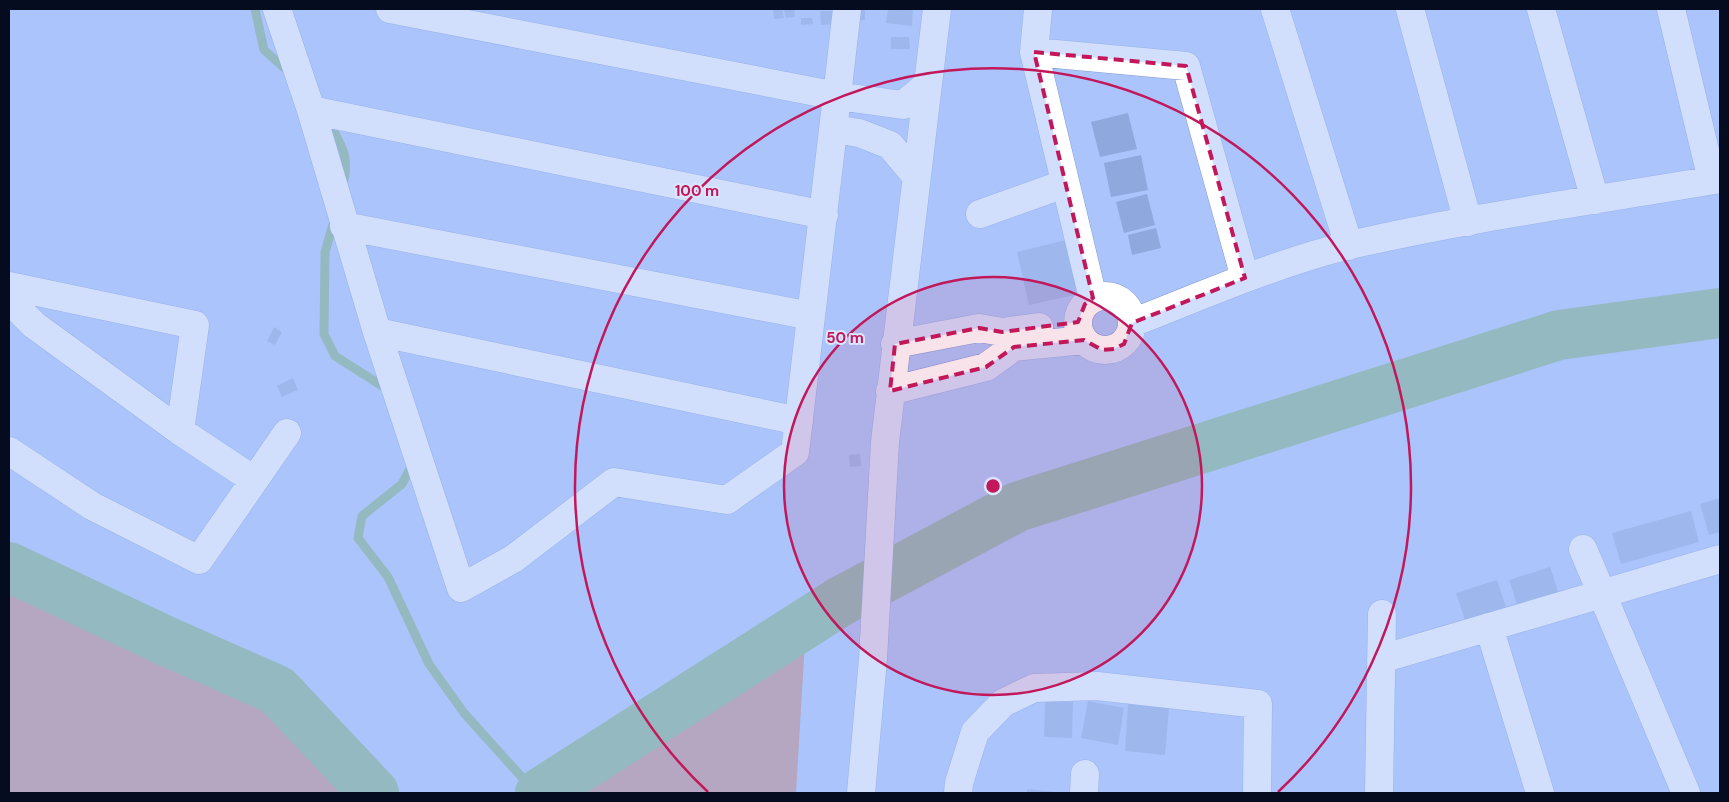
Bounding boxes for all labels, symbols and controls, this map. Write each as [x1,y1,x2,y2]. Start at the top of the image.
text: 100 m [675,181,719,201]
text: 50 m [826,328,864,348]
centre of rings [984,477,1002,495]

